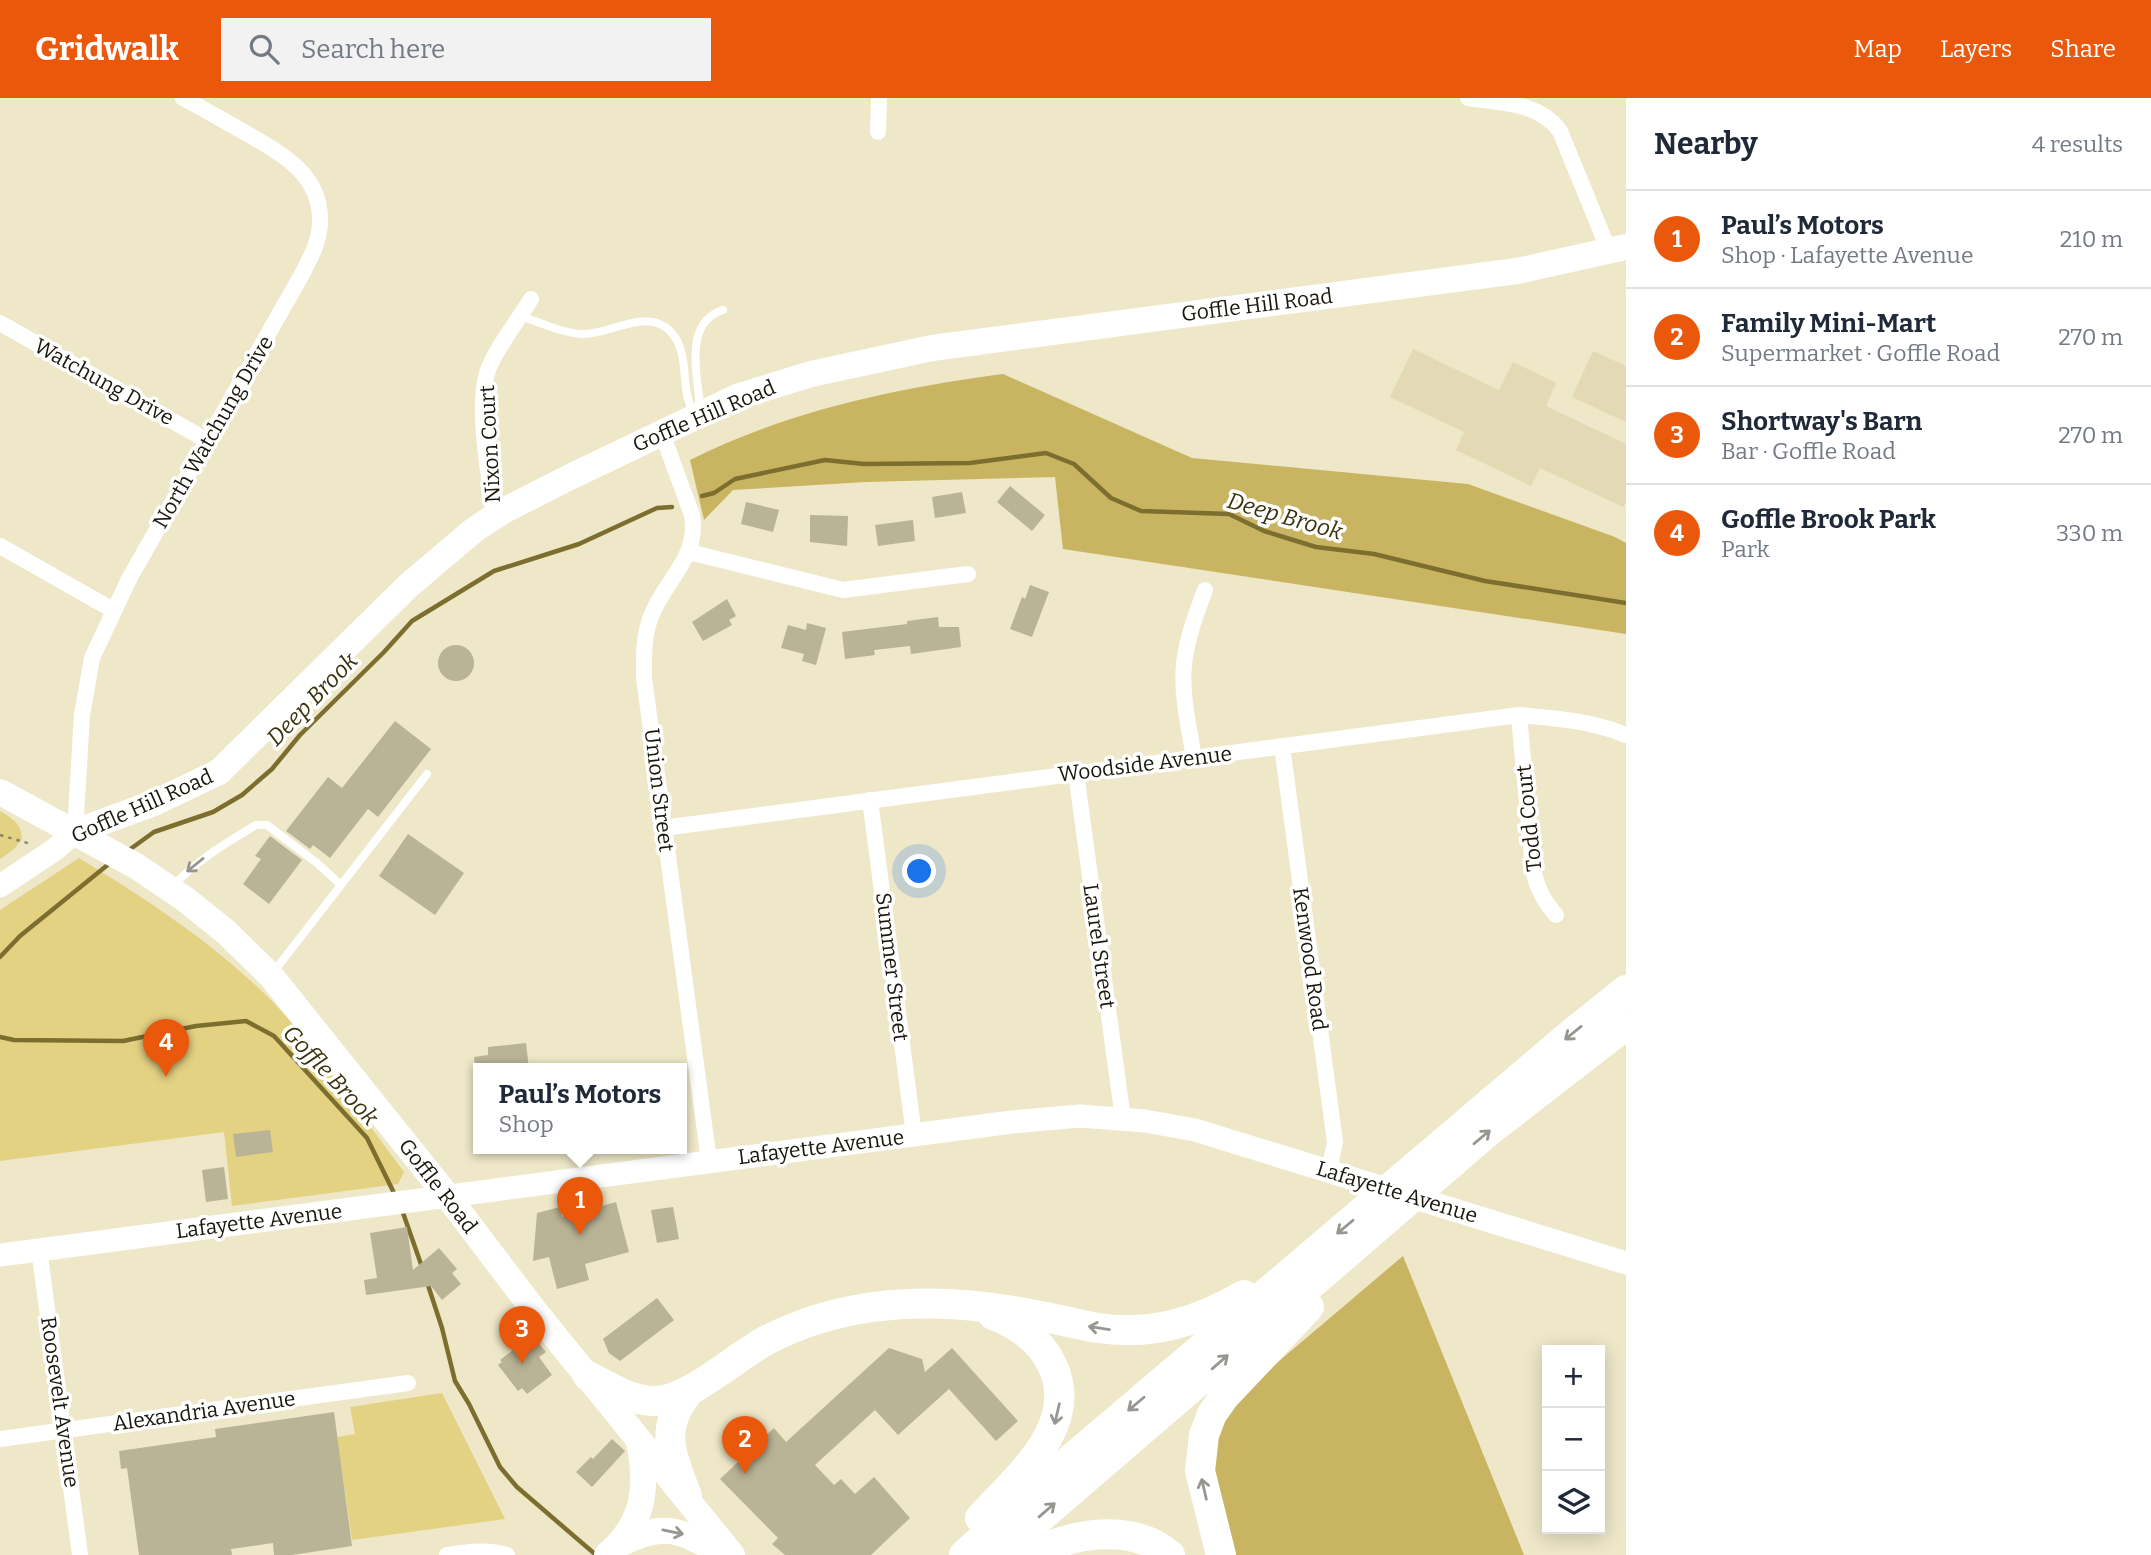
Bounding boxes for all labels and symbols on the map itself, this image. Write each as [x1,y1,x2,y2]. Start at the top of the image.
street label: Goffle Hill Road [1180,283,1334,327]
street label: North Watchung Drive [147,331,279,533]
street label: Watchung Drive [29,333,179,431]
street label: Goffle Hill Road [629,374,779,458]
street label: Nixon Court [474,384,506,504]
water label: Deep Brook [1224,486,1346,546]
water label: Deep Brook [261,646,364,751]
street label: Union Street [639,727,680,854]
street label: Woodside Avenue [1057,740,1233,788]
street label: Goffle Hill Road [67,763,217,849]
street label: Todd Court [1510,763,1548,873]
your location [902,854,936,888]
one-way arrow [186,858,204,873]
street label: Laurel Street [1077,882,1121,1010]
street label: Kenwood Road [1287,885,1333,1033]
street label: Summer Street [870,891,914,1043]
pin: 4 [143,1019,189,1077]
water label: Goffle Brook [277,1019,385,1131]
one-way arrow [1564,1025,1582,1041]
street label: Lafayette Avenue [736,1124,906,1170]
one-way arrow [1473,1130,1491,1145]
street label: Goffle Road [393,1133,483,1239]
street label: Lafayette Avenue [1313,1155,1481,1229]
pin: 1 [557,1177,603,1235]
street label: Lafayette Avenue [174,1198,344,1244]
one-way arrow [1336,1219,1354,1235]
pin: 3 [499,1306,545,1364]
street label: Roosevelt Avenue [35,1315,85,1489]
one-way arrow [1089,1321,1111,1334]
one-way arrow [1211,1354,1229,1370]
street label: Alexandria Avenue [111,1385,297,1437]
one-way arrow [1127,1396,1145,1412]
one-way arrow [1050,1403,1063,1425]
pin: 2 [722,1416,768,1474]
one-way arrow [1196,1478,1210,1501]
one-way arrow [1038,1502,1056,1518]
one-way arrow [661,1525,684,1539]

